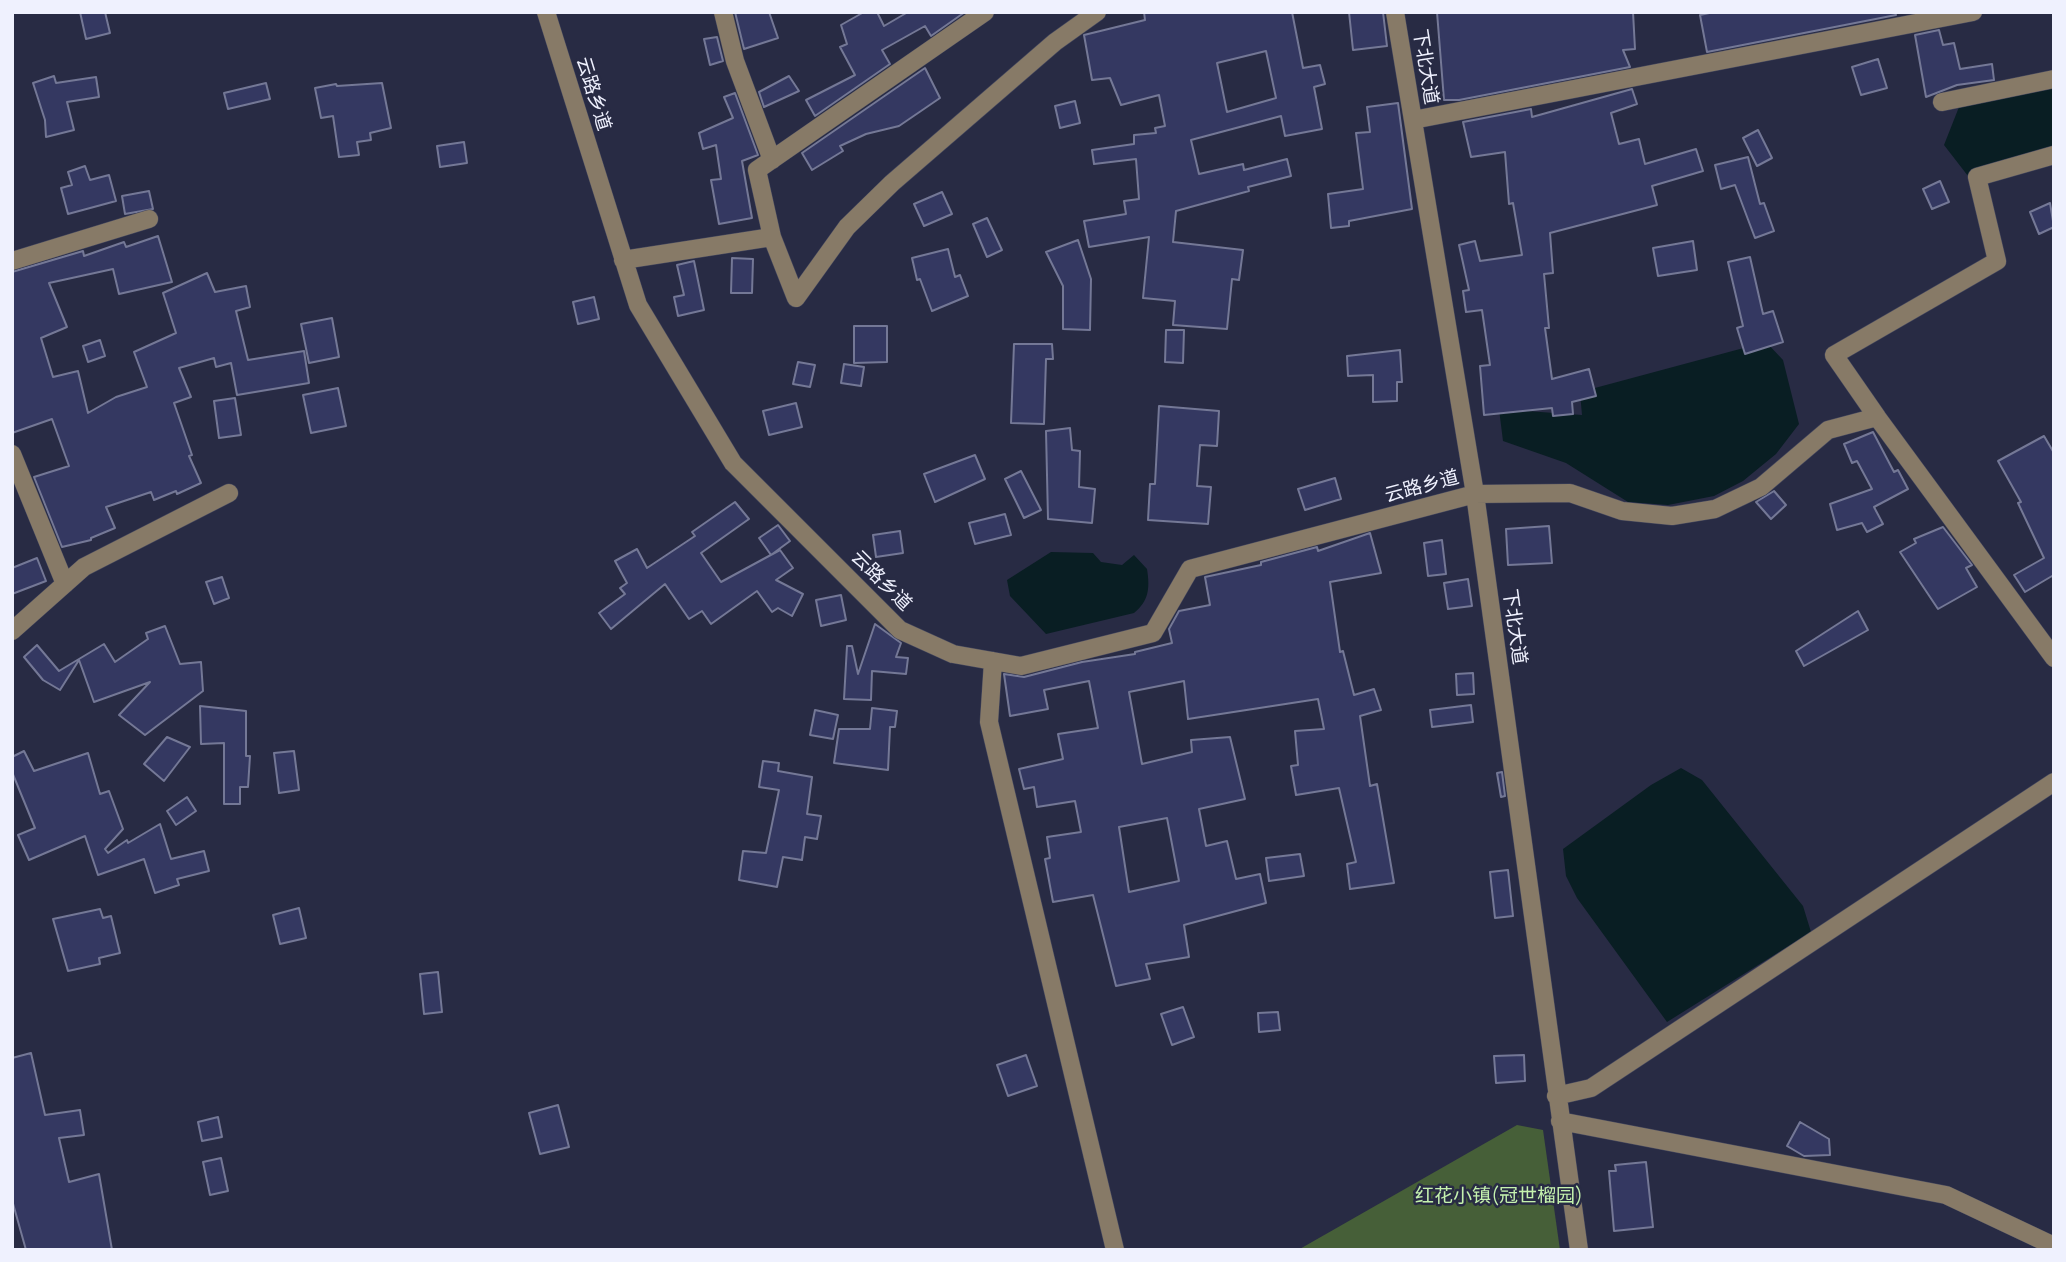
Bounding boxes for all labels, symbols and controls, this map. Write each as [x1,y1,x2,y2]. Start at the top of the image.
street label: 下北大道 [1408,28,1442,106]
street label: 云路乡道 [571,54,615,134]
street label: 云路乡道 [1382,466,1462,508]
street label: 云路乡道 [846,546,916,616]
street label: 下北大道 [1497,588,1531,666]
park label: 红花小镇(冠世榴园) [1415,1186,1583,1208]

